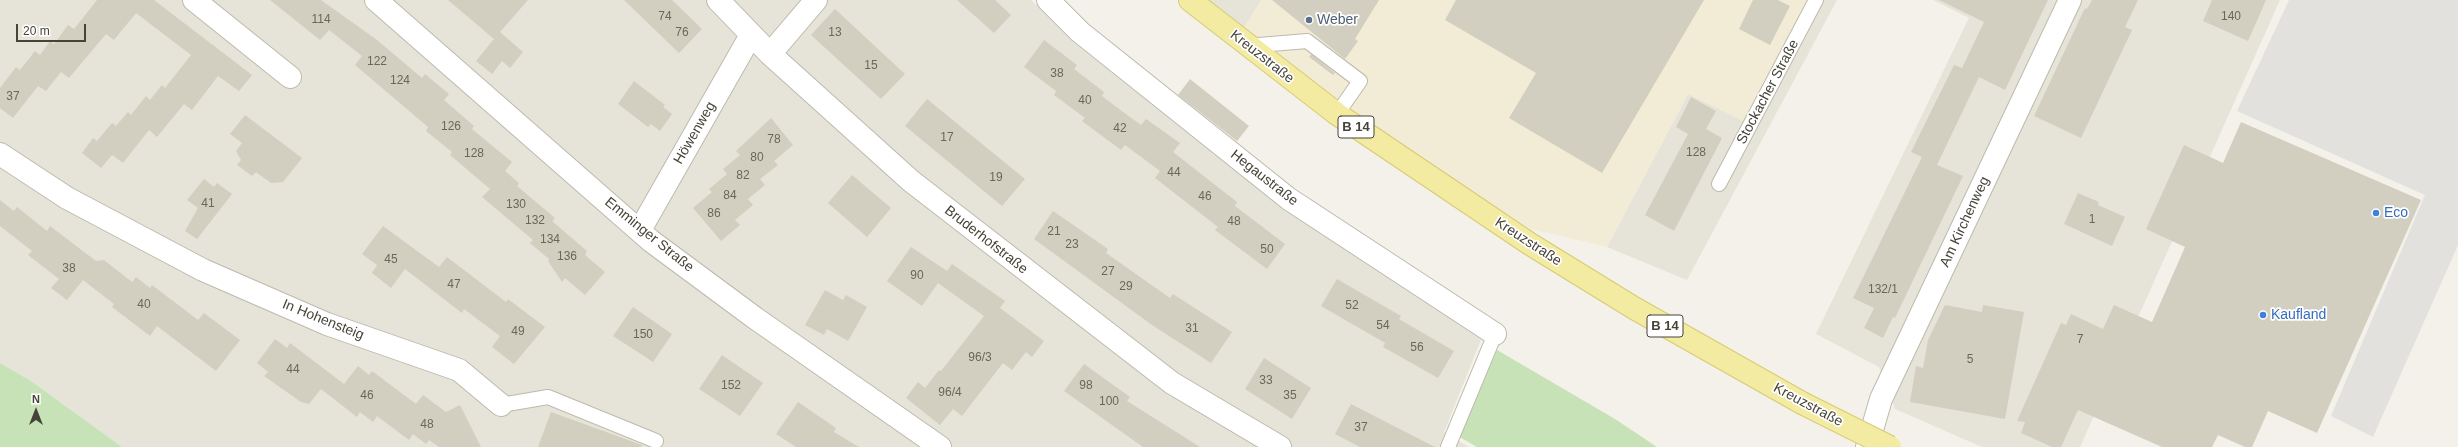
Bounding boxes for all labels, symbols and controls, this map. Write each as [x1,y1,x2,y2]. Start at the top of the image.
house number: 74 [658,10,672,24]
house number: 140 [2221,10,2241,24]
place label: Weber [1317,12,1358,28]
house number: 114 [311,13,331,27]
marker: Weber [1304,15,1314,25]
scale bar [18,16,88,42]
text: 20 m [23,24,50,38]
house number: 76 [675,26,689,40]
house number: 13 [828,26,842,40]
street label: Kreuzstraße [1227,27,1297,87]
street label: Stockacher Straße [1733,37,1803,147]
house number: 122 [367,55,387,69]
house number: 15 [864,59,878,73]
house number: 38 [1050,67,1064,81]
house number: 124 [390,74,410,88]
house number: 37 [6,90,20,104]
house number: 40 [1078,94,1092,108]
street label: Höwenweg [670,99,720,167]
road number: B 14 [1338,116,1374,138]
house number: 126 [441,120,461,134]
house number: 42 [1113,122,1127,136]
house number: 17 [940,131,954,145]
house number: 78 [767,133,781,147]
street label: Hegaustraße [1227,146,1301,210]
house number: 128 [1686,146,1706,160]
house number: 128 [464,147,484,161]
house number: 80 [750,151,764,165]
house number: 44 [1167,166,1181,180]
house number: 82 [736,169,750,183]
house number: 19 [989,171,1003,185]
street label: Am Kirchenweg [1937,174,1993,270]
house number: 84 [723,189,737,203]
house number: 46 [1198,190,1212,204]
street label: Emminger Straße [601,194,697,276]
house number: 41 [201,197,215,211]
house number: 130 [506,198,526,212]
street label: Bruderhofstraße [941,202,1031,278]
place label: Eco [2384,205,2408,221]
house number: 86 [707,207,721,221]
marker: Eco [2371,208,2381,218]
house number: 1 [2089,213,2095,227]
house number: 132 [525,214,545,228]
street label: Kreuzstraße [1491,214,1565,270]
house number: 48 [1227,215,1241,229]
house number: 21 [1047,225,1061,239]
house number: 134 [540,233,560,247]
house number: 23 [1065,238,1079,252]
house number: 50 [1260,243,1274,257]
house number: 136 [557,250,577,264]
house number: 45 [384,253,398,267]
house number: 38 [62,262,76,276]
house number: 27 [1101,265,1115,279]
house number: 90 [910,269,924,283]
house number: 47 [447,278,461,292]
house number: 29 [1119,280,1133,294]
house number: 132/1 [1868,283,1898,297]
street label: In Hohensteig [280,296,366,344]
house number: 40 [137,298,151,312]
house number: 52 [1345,299,1359,313]
place label: Kaufland [2271,307,2326,323]
marker: Kaufland [2258,310,2268,320]
road number: B 14 [1647,315,1683,337]
house number: 54 [1376,319,1390,333]
house number: 31 [1185,322,1199,336]
house number: 49 [511,325,525,339]
house number: 150 [633,328,653,342]
house number: 7 [2077,333,2083,347]
house number: 56 [1410,341,1424,355]
house number: 96/3 [968,351,992,365]
house number: 5 [1967,353,1973,367]
house number: 44 [286,363,300,377]
house number: 33 [1259,374,1273,388]
house number: 152 [721,379,741,393]
house number: 98 [1079,379,1093,393]
street label: Kreuzstraße [1770,380,1846,430]
house number: 96/4 [938,386,962,400]
house number: 46 [360,389,374,403]
house number: 35 [1283,389,1297,403]
north arrow [16,391,56,431]
text: N [32,393,40,405]
house number: 100 [1099,395,1119,409]
house number: 48 [420,418,434,432]
house number: 37 [1354,421,1368,435]

